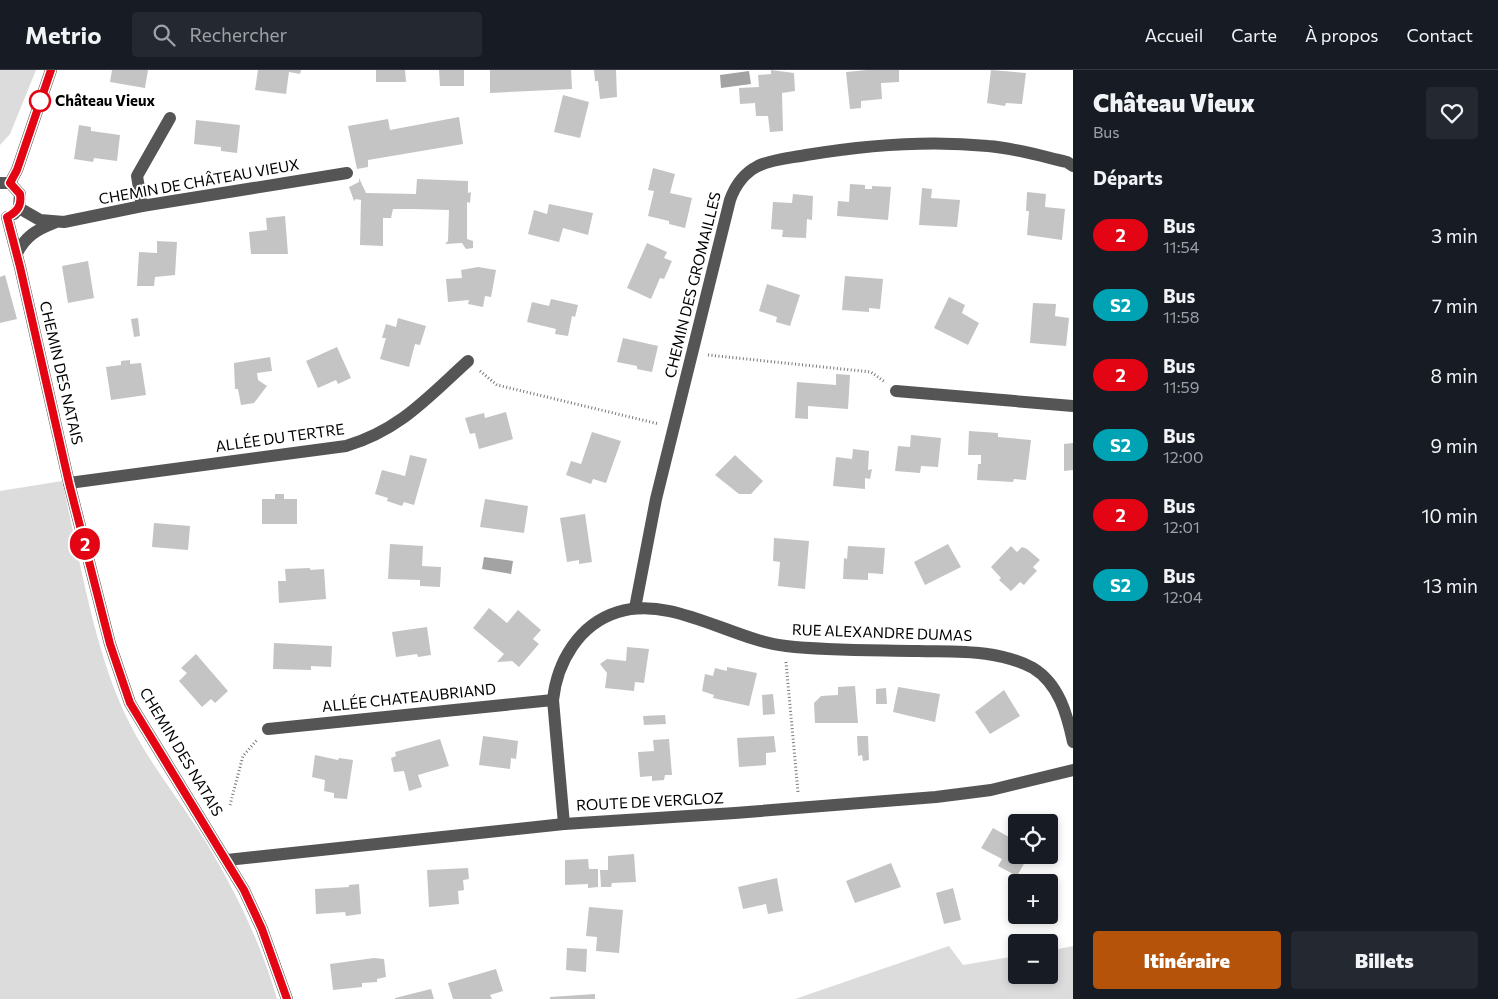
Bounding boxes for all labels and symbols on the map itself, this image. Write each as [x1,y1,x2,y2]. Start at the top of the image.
marker: Château Vieux [29,90,51,112]
place label: Château Vieux [55,91,156,109]
street label: CHEMIN DE CHÂTEAU VIEUX [97,154,301,208]
street label: CHEMIN DES GROMAILLES [660,190,724,380]
street label: CHEMIN DES NATAIS [37,299,87,446]
street label: ALLÉE DU TERTRE [214,418,346,455]
line badge: 2 [69,528,101,560]
street label: RUE ALEXANDRE DUMAS [792,620,973,644]
street label: ALLÉE CHATEAUBRIAND [321,678,497,715]
street label: CHEMIN DES NATAIS [136,684,227,819]
street label: ROUTE DE VERGLOZ [576,788,724,814]

